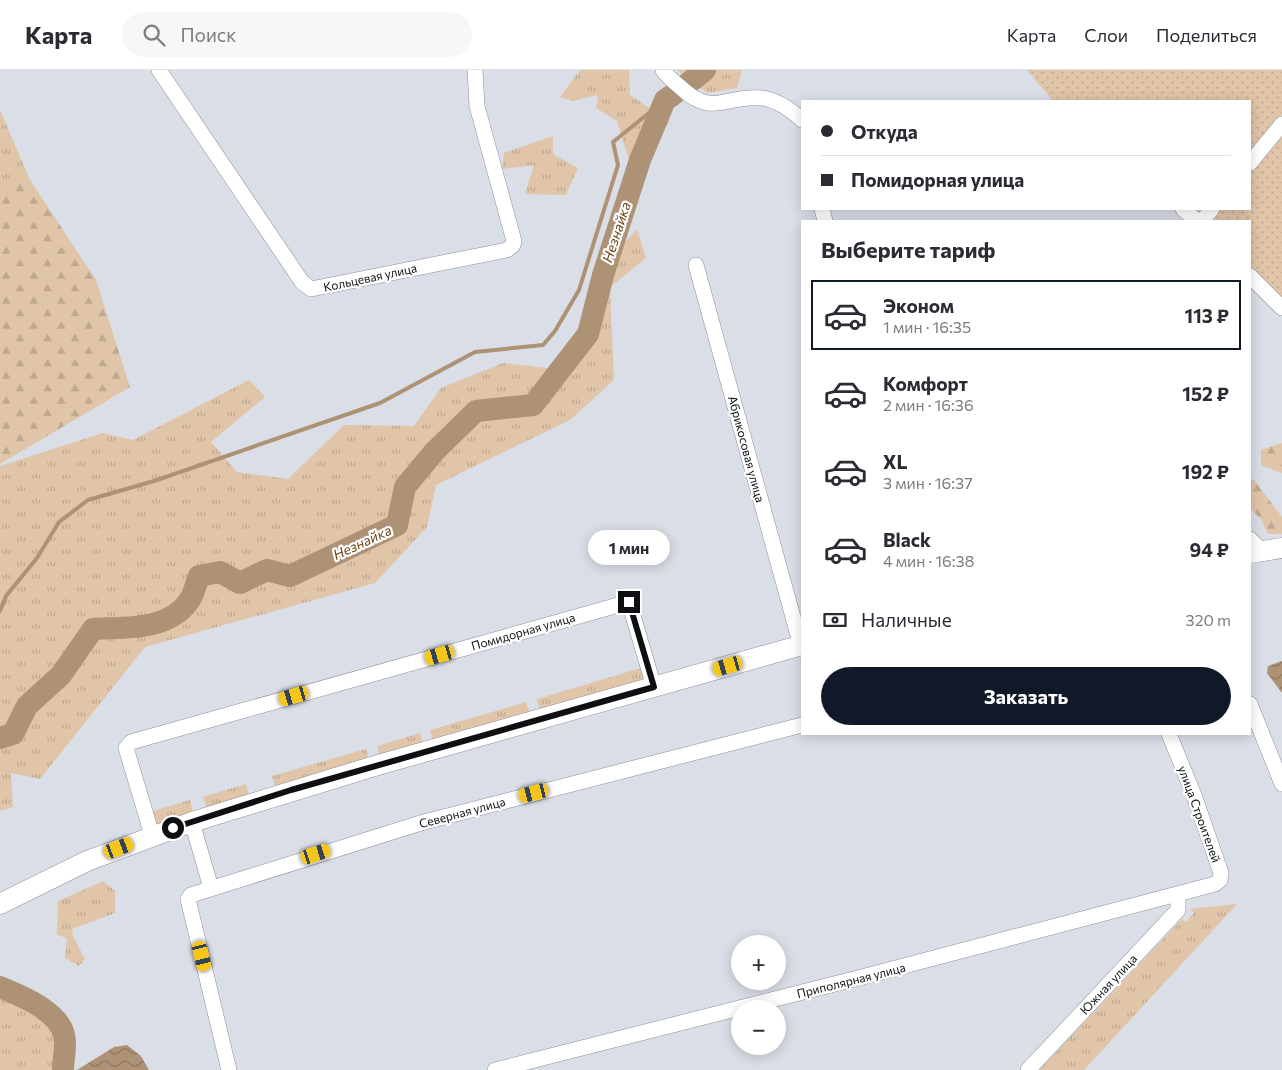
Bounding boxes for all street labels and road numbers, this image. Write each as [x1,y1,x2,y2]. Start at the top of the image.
street label: Кольцевая улица [322,260,418,294]
street label: Абрикосовая улица [726,394,768,504]
street label: Помидорная улица [470,609,576,653]
street label: улица Строителей [1176,764,1224,864]
street label: Северная улица [417,794,507,830]
street label: Южная улица [1077,951,1139,1017]
street label: Приполярная улица [795,960,907,1000]

